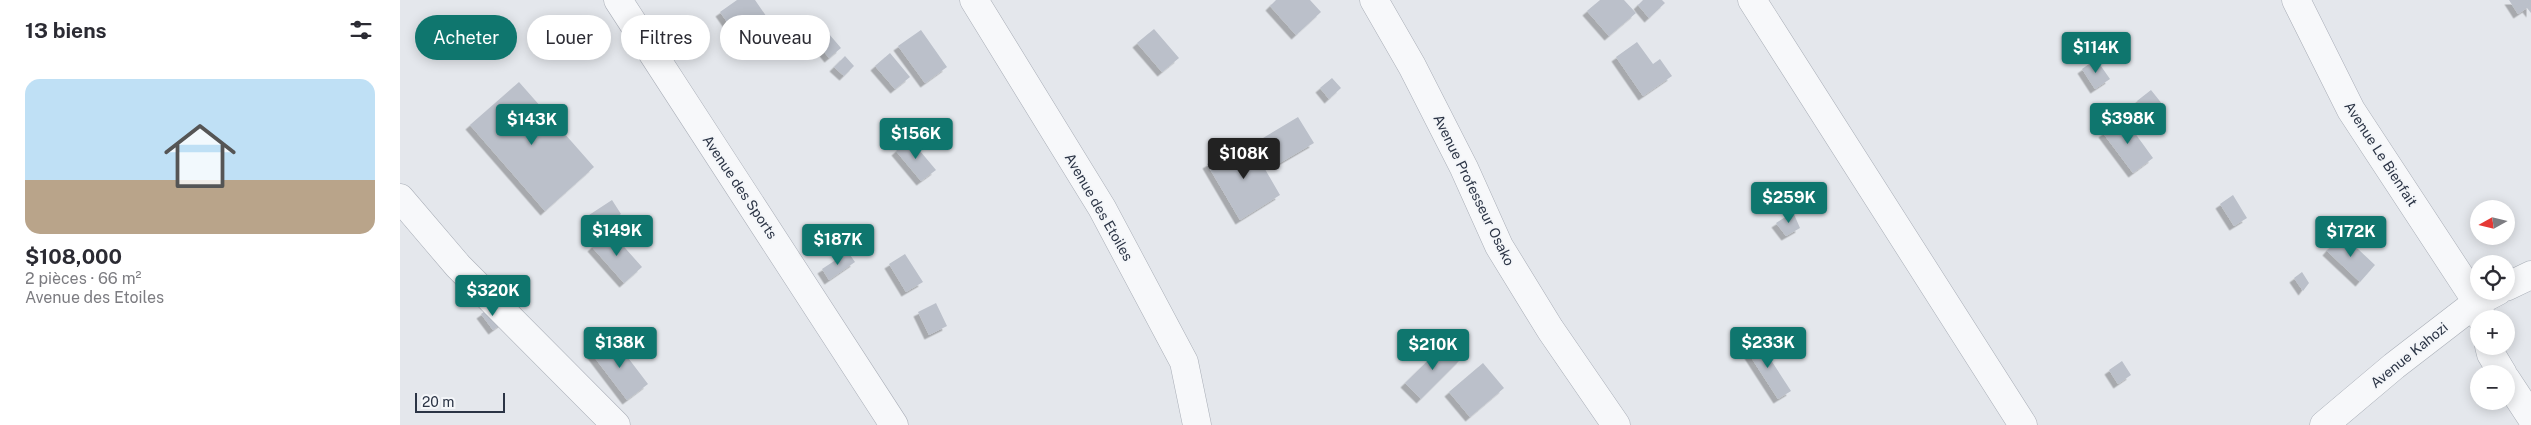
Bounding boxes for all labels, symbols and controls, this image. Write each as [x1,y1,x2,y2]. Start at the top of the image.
chip: Acheter [415,15,517,60]
chip: Louer [527,15,611,60]
chip: Filtres [621,15,710,60]
chip: Nouveau [720,15,830,60]
icon: filters [347,16,375,44]
text: 13 biens [25,18,107,43]
pin: $114K [2061,32,2131,74]
text: $114K [2073,38,2119,57]
street label: Avenue Le Bienfait [2341,99,2421,209]
pin: $398K [2093,102,2163,145]
pin: $143K [497,104,567,146]
text: $398K [2101,109,2155,128]
text: $143K [507,110,557,129]
icon: home [155,111,245,201]
street label: Avenue Professeur Osako [1430,112,1518,268]
pin: $156K [881,118,951,160]
text: $156K [891,124,941,143]
street label: Avenue des Sports [699,132,781,242]
pin: $108K [1209,138,1279,180]
text: $108K [1219,144,1269,163]
street label: Avenue des Etoiles [1062,150,1136,264]
pin: $259K [1754,182,1824,224]
text: $259K [1762,188,1816,207]
north arrow [2470,200,2515,245]
map controls [2470,200,2515,410]
pin: $149K [582,214,652,257]
pin: $172K [2316,216,2386,258]
text: $149K [592,221,642,240]
text: $172K [2326,222,2376,241]
pin: $187K [803,224,873,266]
text: $187K [813,230,863,249]
text: $108,000 [25,244,122,269]
button: locate [2470,255,2515,300]
text: 2 pièces · 66 m² [25,269,141,288]
pin: $320K [458,274,528,317]
text: $320K [466,281,520,300]
text: Avenue des Etoiles [25,288,164,307]
button: + [2470,310,2515,355]
street label: Avenue Kahozi [2367,319,2451,391]
pin: $138K [585,326,655,369]
pin: $233K [1733,326,1803,369]
pin: $210K [1398,328,1468,371]
text: $138K [595,333,645,352]
text: $233K [1741,333,1795,352]
text: $210K [1408,335,1458,354]
button: − [2470,365,2515,410]
scale bar [415,390,505,413]
text: 20 m [422,394,454,410]

